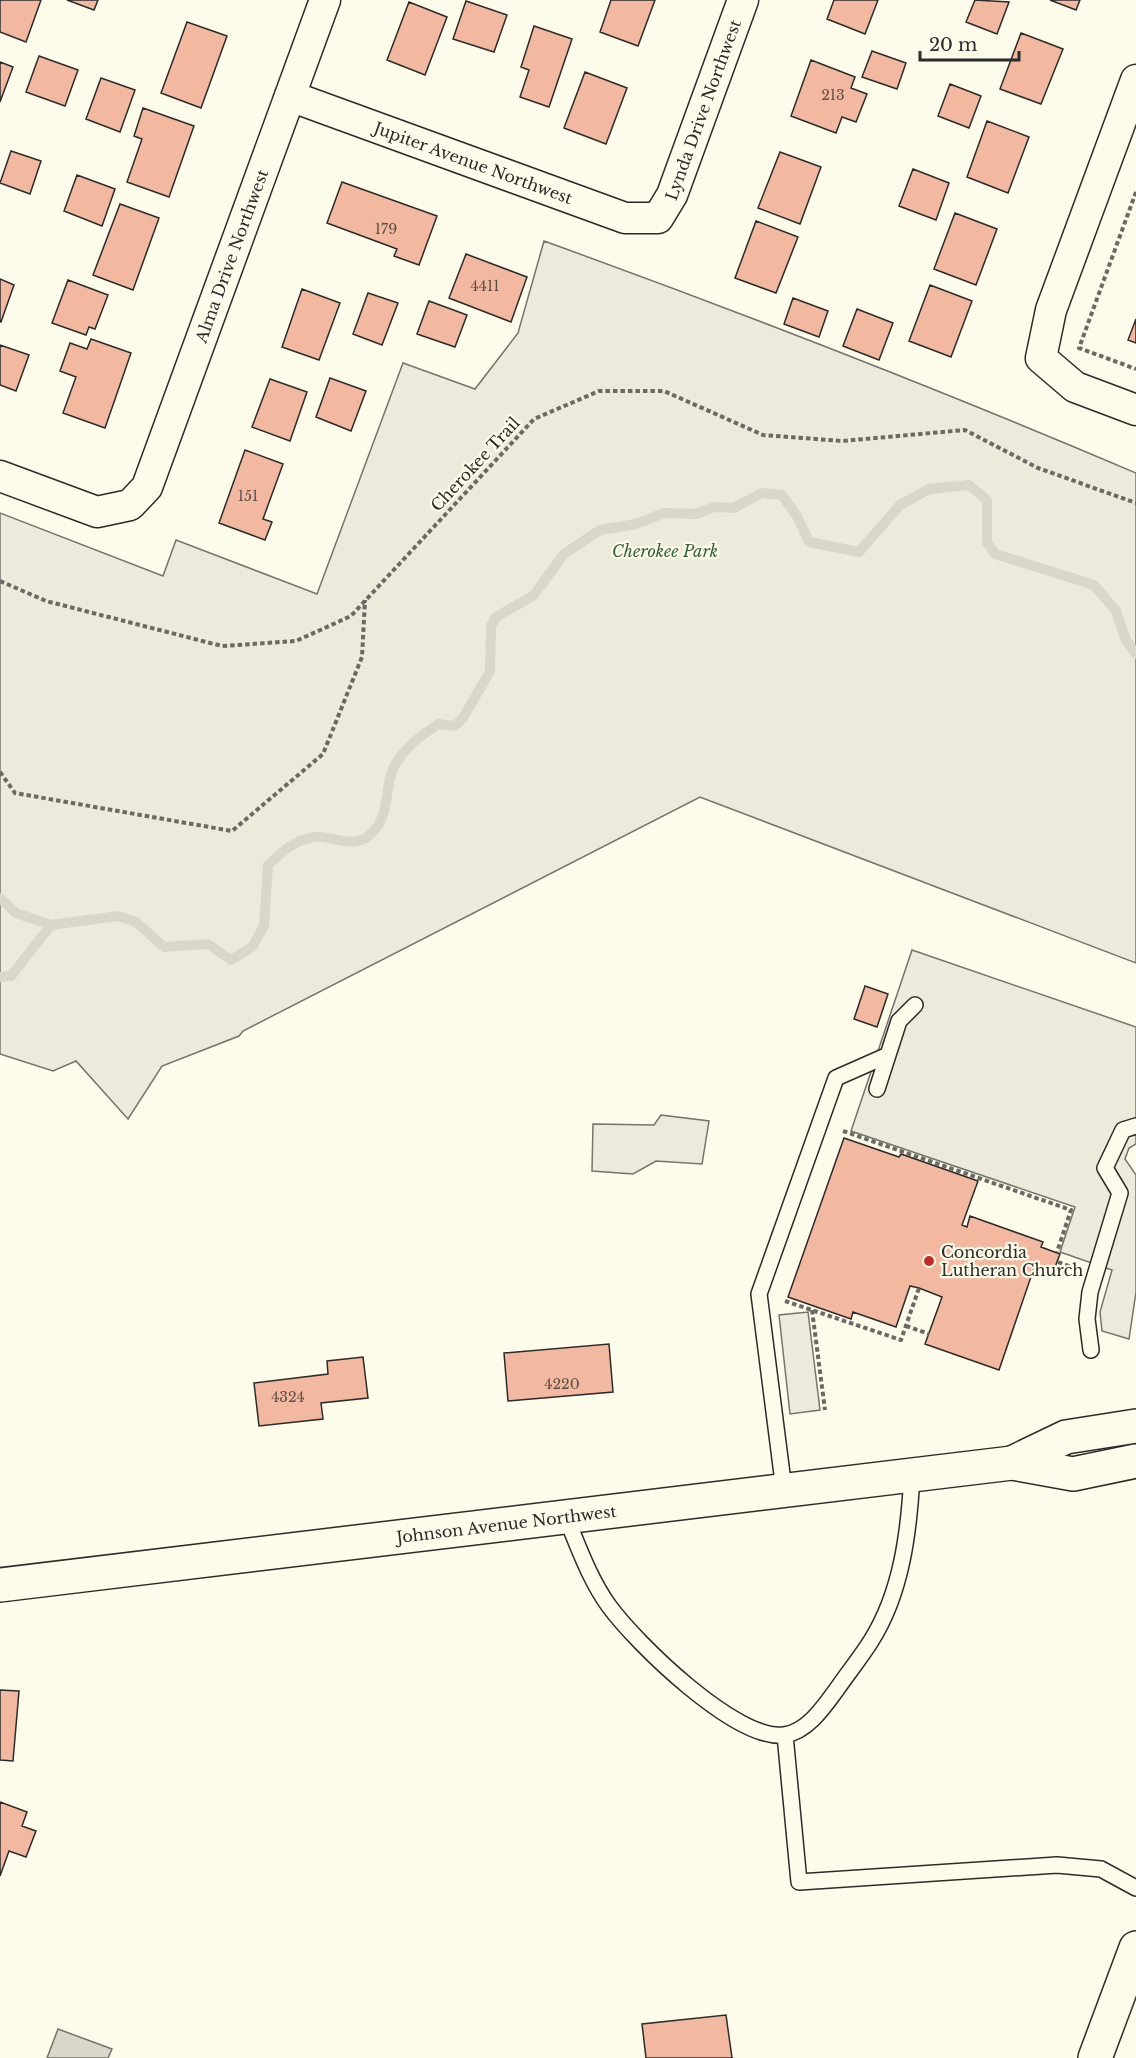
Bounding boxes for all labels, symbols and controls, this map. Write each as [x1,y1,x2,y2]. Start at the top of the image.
street label: Lynda Drive Northwest [661,17,745,203]
scale bar [920,24,1019,62]
text: 20 m [929,34,977,56]
house number: 213 [821,86,845,104]
street label: Jupiter Avenue Northwest [369,117,575,208]
street label: Alma Drive Northwest [190,166,272,346]
house number: 179 [375,220,397,238]
house number: 4411 [471,277,499,295]
street label: Cherokee Trail [426,413,524,515]
house number: 151 [238,487,258,505]
park label: Cherokee Park [612,541,718,561]
place label: Concordia Lutheran Church [941,1242,1083,1280]
marker: Concordia Lutheran Church [922,1254,936,1268]
house number: 4220 [544,1375,580,1393]
house number: 4324 [271,1388,305,1406]
street label: Johnson Avenue Northwest [393,1501,617,1547]

